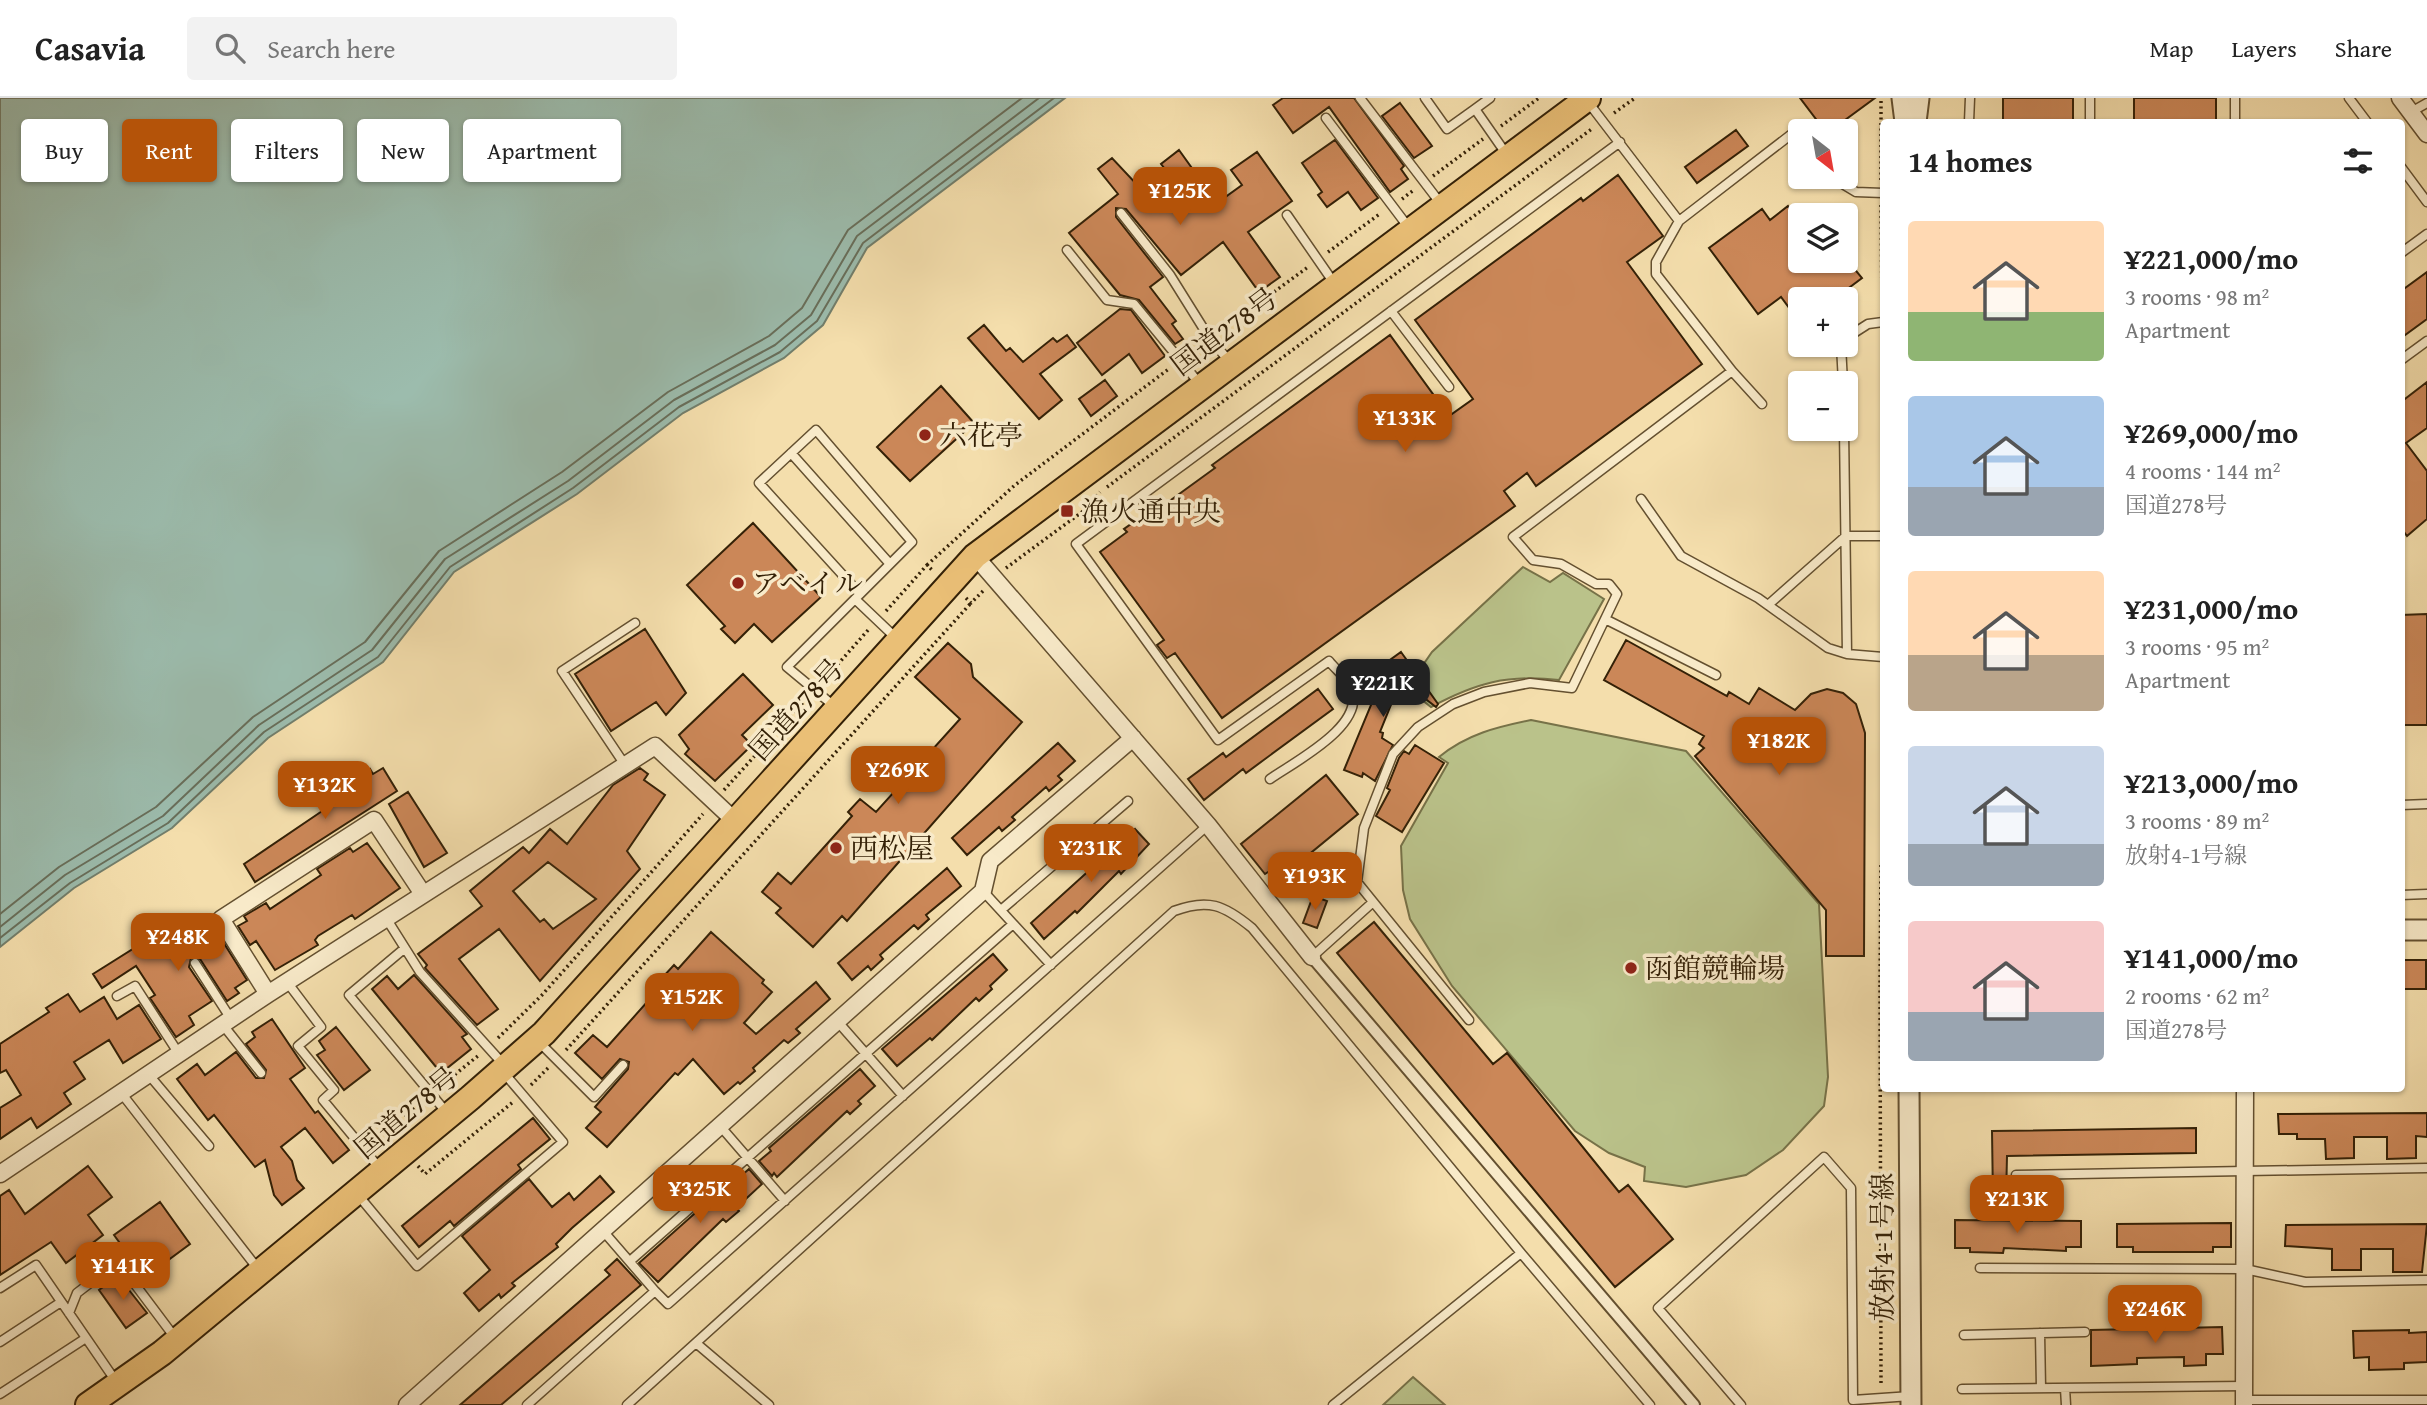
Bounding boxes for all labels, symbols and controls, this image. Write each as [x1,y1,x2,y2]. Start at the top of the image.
search box [187,17,677,80]
text: Casavia [35,24,145,72]
icon: search [211,29,249,67]
text: Search here [267,29,396,68]
text: Map [2150,31,2193,66]
text: Layers [2231,31,2297,66]
text: Share [2335,31,2392,66]
chip: Buy [21,119,108,182]
chip: Rent [122,119,217,182]
chip: Filters [231,119,343,182]
chip: New [357,119,449,182]
chip: Apartment [463,119,621,182]
north arrow [1788,119,1858,189]
map controls [1788,119,1858,441]
text: 14 homes [1908,139,2033,183]
icon: filters [2339,142,2377,180]
pin: ¥125K [1131,167,1229,227]
text: ¥125K [1149,173,1211,206]
button: layers [1788,203,1858,273]
text: ¥221,000/mo [2125,236,2298,280]
icon: home [1964,249,2048,333]
street label: 国道278号 [1162,277,1286,384]
text: 3 rooms · 98 m² [2125,280,2269,313]
button: + [1788,287,1858,357]
text: Apartment [2125,313,2230,346]
button: − [1788,371,1858,441]
pin: ¥133K [1356,394,1454,454]
text: ¥133K [1374,400,1436,433]
text: ¥269,000/mo [2125,410,2298,454]
place label: 六花亭 [939,414,1023,455]
icon: home [1964,424,2048,508]
marker: 六花亭 [917,427,933,443]
text: 4 rooms · 144 m² [2125,454,2280,487]
text: 国道278号 [2125,488,2227,521]
place label: 漁火通中央 [1081,490,1221,531]
marker: 漁火通中央 [1059,503,1075,519]
place label: アベイル [752,562,863,603]
marker: アベイル [730,575,746,591]
text: ¥231,000/mo [2125,586,2298,630]
icon: home [1964,599,2048,683]
text: 3 rooms · 95 m² [2125,630,2269,663]
street label: 国道278号 [739,649,853,769]
pin: ¥221K [1334,660,1432,719]
text: Apartment [2125,663,2230,696]
text: ¥221K [1352,665,1414,698]
pin: ¥182K [1730,718,1828,777]
text: ¥182K [1748,723,1810,756]
pin: ¥269K [849,746,947,806]
text: ¥269K [867,752,929,785]
text: ¥213,000/mo [2125,760,2298,804]
pin: ¥132K [276,762,374,821]
text: ¥132K [294,767,356,800]
icon: home [1964,774,2048,858]
text: 3 rooms · 89 m² [2125,804,2269,837]
pin: ¥231K [1042,824,1140,884]
place label: 西松屋 [850,827,934,868]
text: ¥231K [1060,830,1122,863]
text: 放射4-1号線 [2125,838,2247,871]
marker: 西松屋 [828,840,844,856]
pin: ¥193K [1266,852,1364,912]
text: ¥193K [1284,858,1346,891]
pin: ¥248K [129,914,227,973]
text: ¥248K [147,919,209,952]
text: ¥141,000/mo [2125,935,2298,979]
place label: 函館競輪場 [1645,947,1785,988]
icon: home [1964,949,2048,1033]
marker: 函館競輪場 [1623,960,1639,976]
pin: ¥152K [643,974,741,1033]
text: ¥152K [661,979,723,1012]
text: 2 rooms · 62 m² [2125,979,2269,1012]
text: 国道278号 [2125,1013,2227,1046]
street label: 国道278号 [345,1056,467,1167]
pin: ¥325K [651,1166,749,1225]
text: ¥325K [669,1171,731,1204]
street label: 放射4-1号線 [1861,1173,1902,1321]
pin: ¥213K [1968,1176,2066,1235]
text: ¥213K [1986,1181,2048,1214]
pin: ¥141K [74,1242,172,1302]
text: ¥141K [92,1248,154,1281]
pin: ¥246K [2106,1286,2204,1345]
text: ¥246K [2124,1291,2186,1324]

